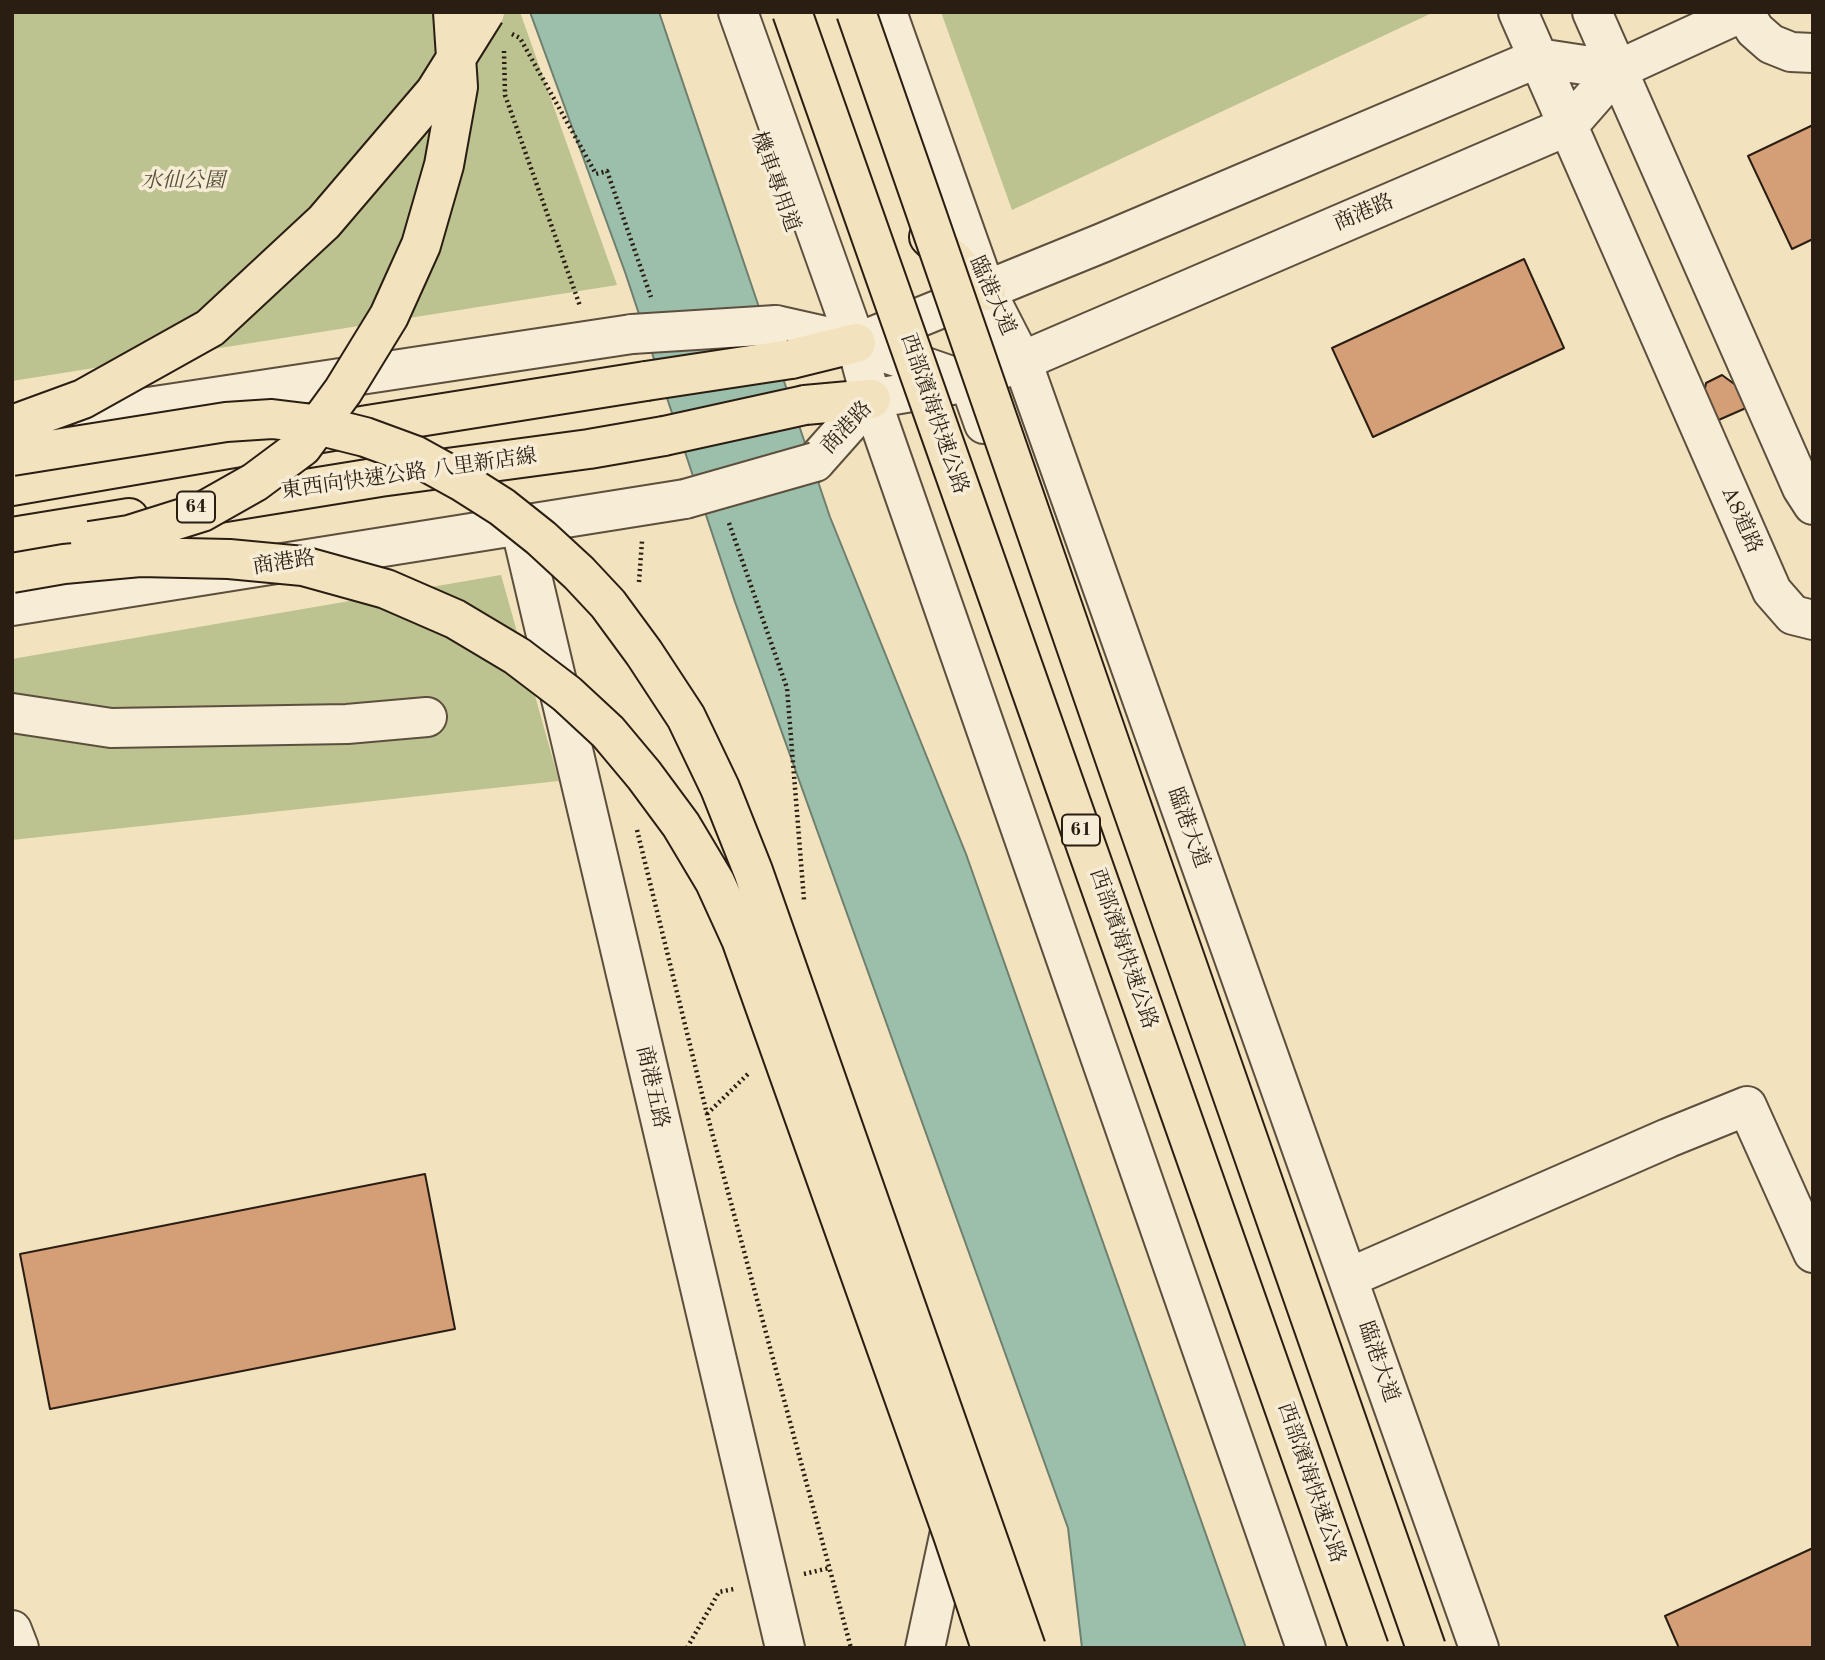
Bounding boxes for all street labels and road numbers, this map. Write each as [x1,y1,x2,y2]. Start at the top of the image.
street label: 機車專用道 [745,128,805,236]
street label: 商港路 [1330,189,1398,237]
street label: 臨港大道 [963,253,1021,339]
street label: 西部濱海快速公路 [895,330,973,498]
street label: 商港路 [816,396,878,460]
street label: 東西向快速公路 八里新店線 [280,444,538,504]
street label: A8道路 [1715,483,1767,557]
road number: 64 [177,492,215,522]
street label: 商港路 [251,546,317,580]
street label: 臨港大道 [1162,784,1214,872]
road number: 61 [1062,814,1100,846]
street label: 西部濱海快速公路 [1084,865,1162,1033]
street label: 商港五路 [630,1043,674,1131]
street label: 臨港大道 [1352,1318,1404,1406]
street label: 西部濱海快速公路 [1272,1399,1350,1567]

